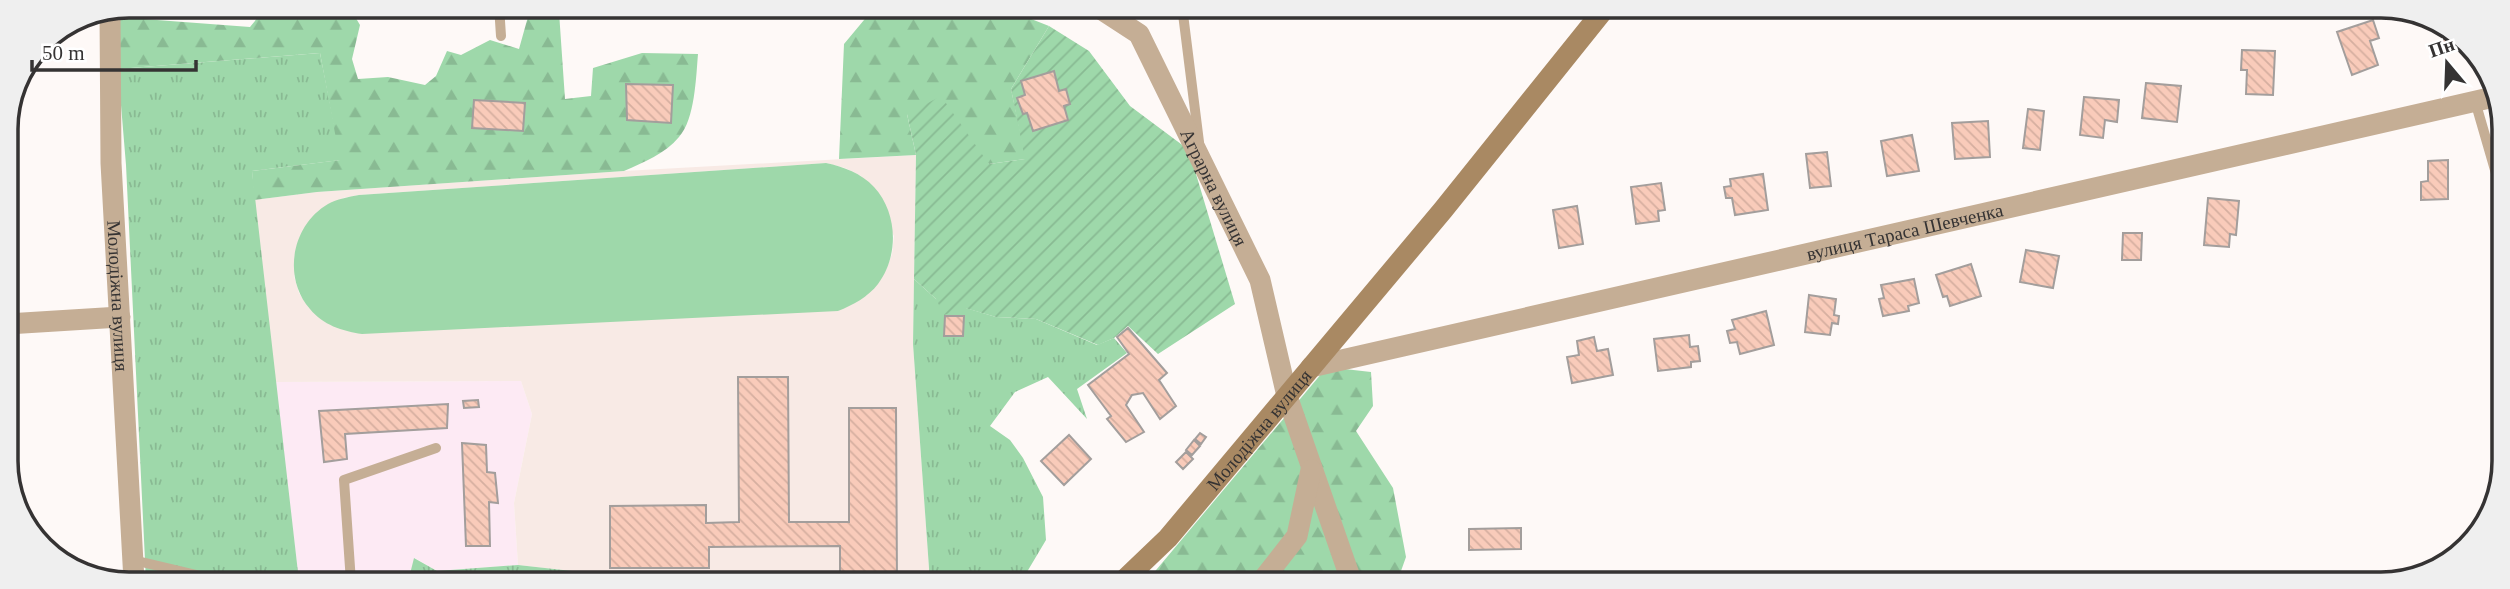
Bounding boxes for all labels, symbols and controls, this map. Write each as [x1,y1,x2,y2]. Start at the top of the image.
scale bar [32,28,196,72]
north arrow [2412,28,2482,98]
text: Пн [2426,33,2457,62]
text: 50 m [42,41,85,65]
street label: Аграрна вулиця [1176,125,1252,250]
street label: вулиця Тараса Шевченка [1804,199,2006,265]
street label: Молодіжна вулиця [103,220,132,372]
street label: Молодіжна вулиця [1203,365,1316,495]

